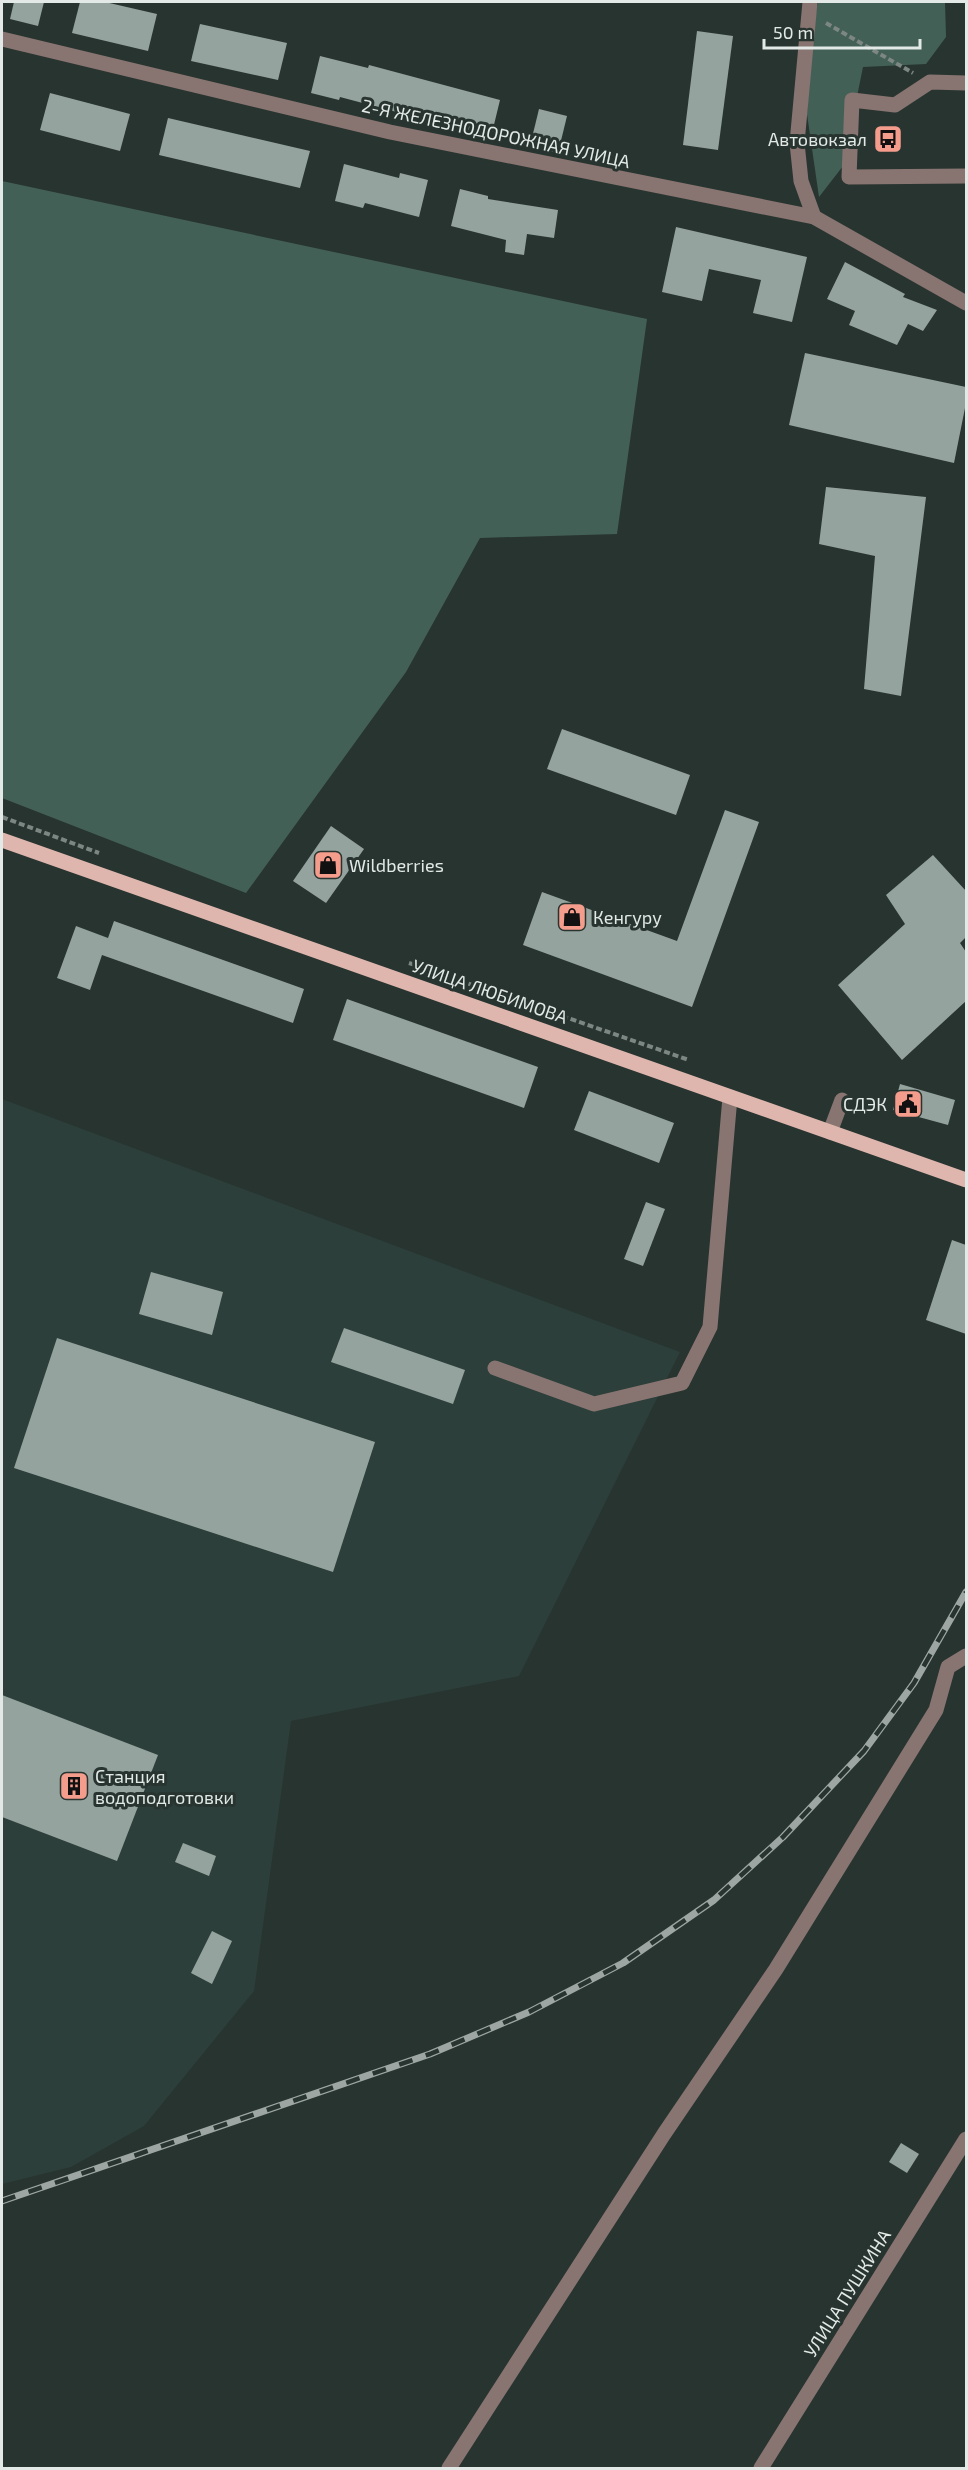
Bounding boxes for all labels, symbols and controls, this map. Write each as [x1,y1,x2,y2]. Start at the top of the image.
scale bar [764,12,920,50]
text: 50 m [773,21,813,43]
street label: 2-Я ЖЕЛЕЗНОДОРОЖНАЯ УЛИЦА [360,94,633,172]
bus stop icon: Автовокзал [872,123,904,155]
place label: Автовокзал [768,128,867,150]
shop icon: Wildberries [312,849,344,881]
place label: Wildberries [349,854,444,876]
shop icon: Кенгуру [556,901,588,933]
place label: Кенгуру [593,906,662,928]
street label: УЛИЦА ЛЮБИМОВА [409,954,571,1028]
public building icon: СДЭК [892,1088,924,1120]
place label: СДЭК [843,1093,887,1115]
place label: Станция водоподготовки [95,1765,234,1808]
building icon: Станция водоподготовки [58,1770,90,1802]
street label: УЛИЦА ПУШКИНА [799,2224,896,2361]

